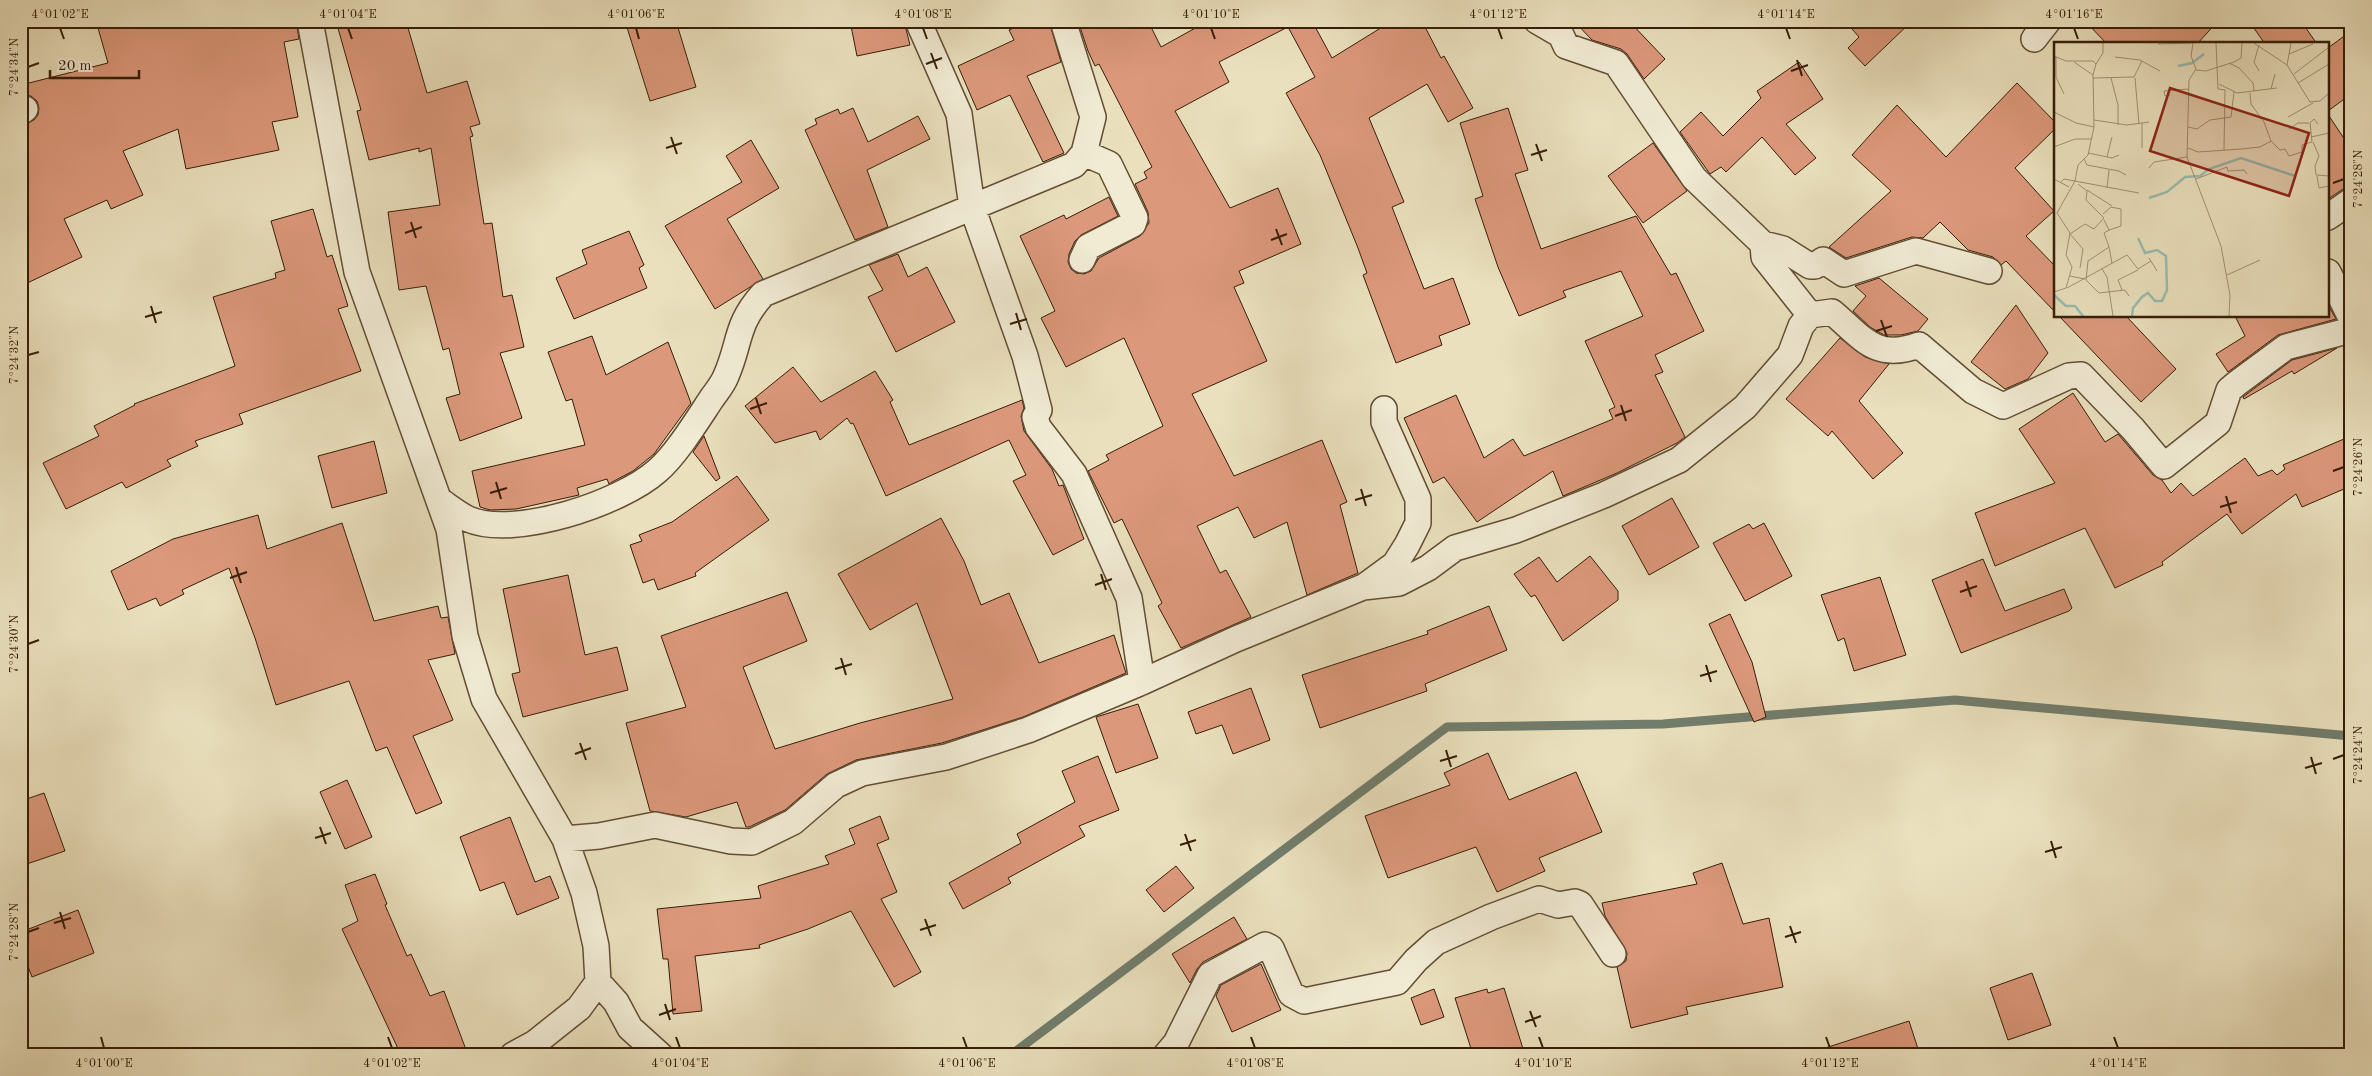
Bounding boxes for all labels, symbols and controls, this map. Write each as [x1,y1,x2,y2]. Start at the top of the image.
text: 4°01'02"E [31,9,89,21]
text: 4°01'04"E [319,9,377,21]
text: 4°01'06"E [607,9,665,21]
text: 4°01'08"E [894,9,952,21]
text: 4°01'10"E [1182,9,1240,21]
text: 4°01'12"E [1469,9,1527,21]
text: 4°01'14"E [1757,9,1815,21]
text: 4°01'16"E [2045,9,2103,21]
text: 7°24'34"N [9,38,21,96]
inset map [2054,42,2330,318]
scale bar [50,48,139,80]
text: 20 m [58,59,92,74]
text: 7°24'28"N [2353,150,2365,208]
text: 7°24'32"N [9,326,21,384]
text: 7°24'26"N [2353,438,2365,496]
text: 7°24'30"N [9,615,21,673]
text: 7°24'24"N [2353,726,2365,784]
text: 7°24'28"N [9,903,21,961]
text: 4°01'00"E [75,1058,133,1070]
text: 4°01'02"E [363,1058,421,1070]
text: 4°01'04"E [651,1058,709,1070]
text: 4°01'06"E [938,1058,996,1070]
text: 4°01'08"E [1226,1058,1284,1070]
text: 4°01'10"E [1514,1058,1572,1070]
text: 4°01'12"E [1801,1058,1859,1070]
text: 4°01'14"E [2089,1058,2147,1070]

